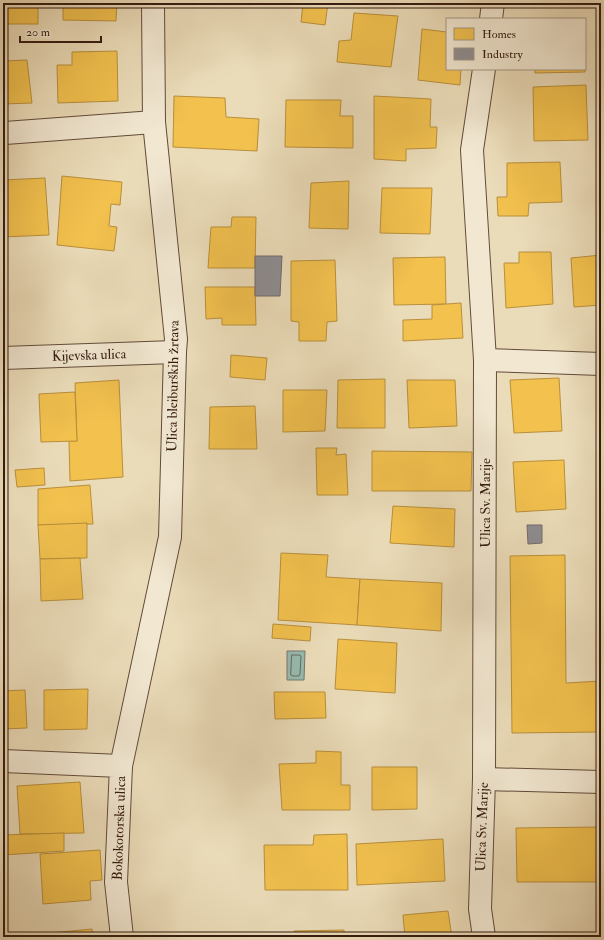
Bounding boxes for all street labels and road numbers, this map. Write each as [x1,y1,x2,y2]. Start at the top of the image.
street label: Ulica bleiburških žrtava [163,320,183,452]
street label: Kijevska ulica [51,345,127,365]
street label: Ulica Sv. Marije [477,458,494,548]
street label: Bokokotorska ulica [109,775,129,881]
street label: Ulica Sv. Marije [472,782,492,872]

